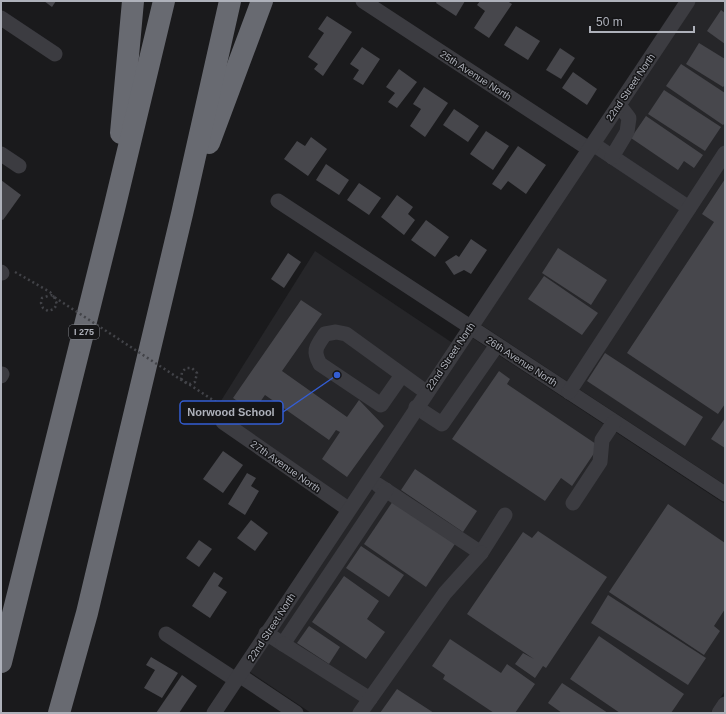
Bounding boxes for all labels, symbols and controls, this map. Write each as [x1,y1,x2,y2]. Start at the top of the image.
scale bar [590,8,694,34]
text: 50 m [596,15,623,29]
street label: 25th Avenue North [438,48,513,103]
street label: 22nd Street North [604,51,657,123]
street label: 22nd Street North [424,320,477,392]
road number: I 275 [69,325,99,339]
street label: 26th Avenue North [484,334,559,389]
callout: Norwood School [180,401,283,424]
text: Norwood School [187,406,275,418]
street label: 27th Avenue North [249,438,323,495]
street label: 22nd Street North [245,591,298,663]

